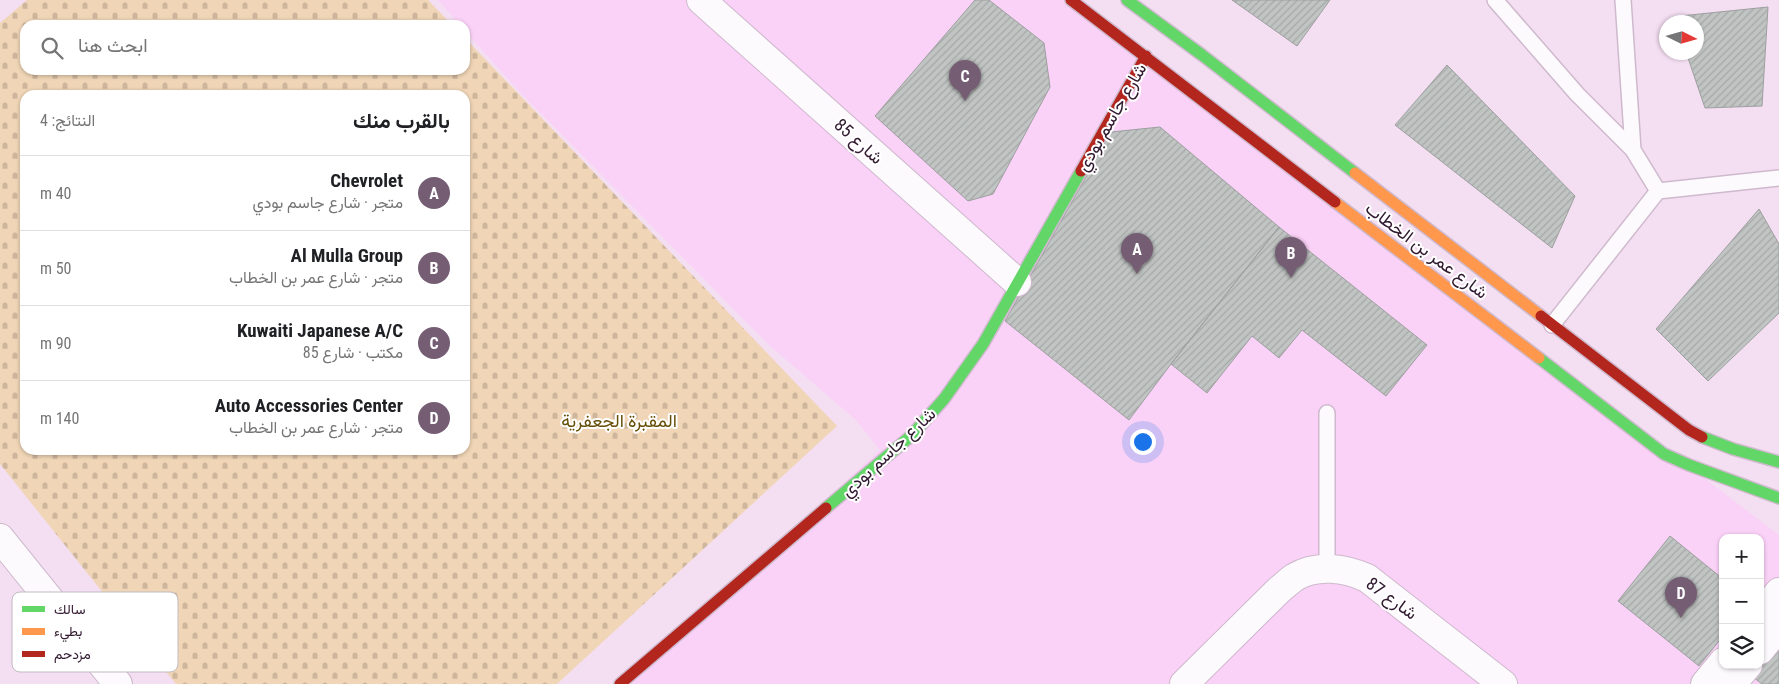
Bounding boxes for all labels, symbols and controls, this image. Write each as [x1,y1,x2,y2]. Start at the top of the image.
north arrow [1659,15,1704,60]
search box [20,20,470,75]
icon: search [38,34,66,62]
text: ابحث هنا [78,34,148,57]
street label: شارع جاسم بودي [1072,59,1155,177]
pin: C [949,60,981,101]
text: بالقرب منك [353,109,450,133]
text: النتائج: 4 [40,111,95,130]
street label: شارع 85 [829,114,888,170]
text: Chevrolet [330,169,403,192]
text: 40 m [40,184,72,203]
text: A [429,184,439,203]
text: متجر · شارع جاسم بودي [252,193,403,212]
street label: شارع عمر بن الخطاب [1360,197,1492,304]
pin: A [1121,233,1153,274]
pin: B [1275,237,1307,278]
text: Al Mulla Group [291,244,403,267]
text: 50 m [40,259,72,278]
text: B [430,259,439,278]
text: متجر · شارع عمر بن الخطاب [229,268,403,287]
text: Kuwaiti Japanese A/C [237,319,403,342]
text: 90 m [40,334,72,353]
text: C [429,334,439,353]
text: مكتب · شارع 85 [303,343,403,362]
text: Auto Accessories Center [215,394,403,417]
street label: شارع جاسم بودي [836,403,943,505]
text: 140 m [40,409,79,428]
text: D [429,409,439,428]
park label: المقبرة الجعفرية [561,410,677,432]
text: متجر · شارع عمر بن الخطاب [229,418,403,437]
your location [1130,429,1156,455]
map controls [1719,534,1764,669]
button: + [1719,534,1764,579]
street label: شارع 87 [1361,572,1422,625]
pin: D [1665,577,1697,618]
button: − [1719,579,1764,624]
legend [12,592,178,672]
text: سالك [54,601,85,617]
text: بطيء [54,623,82,643]
button: layers [1719,624,1764,669]
text: مزدحم [54,646,91,663]

